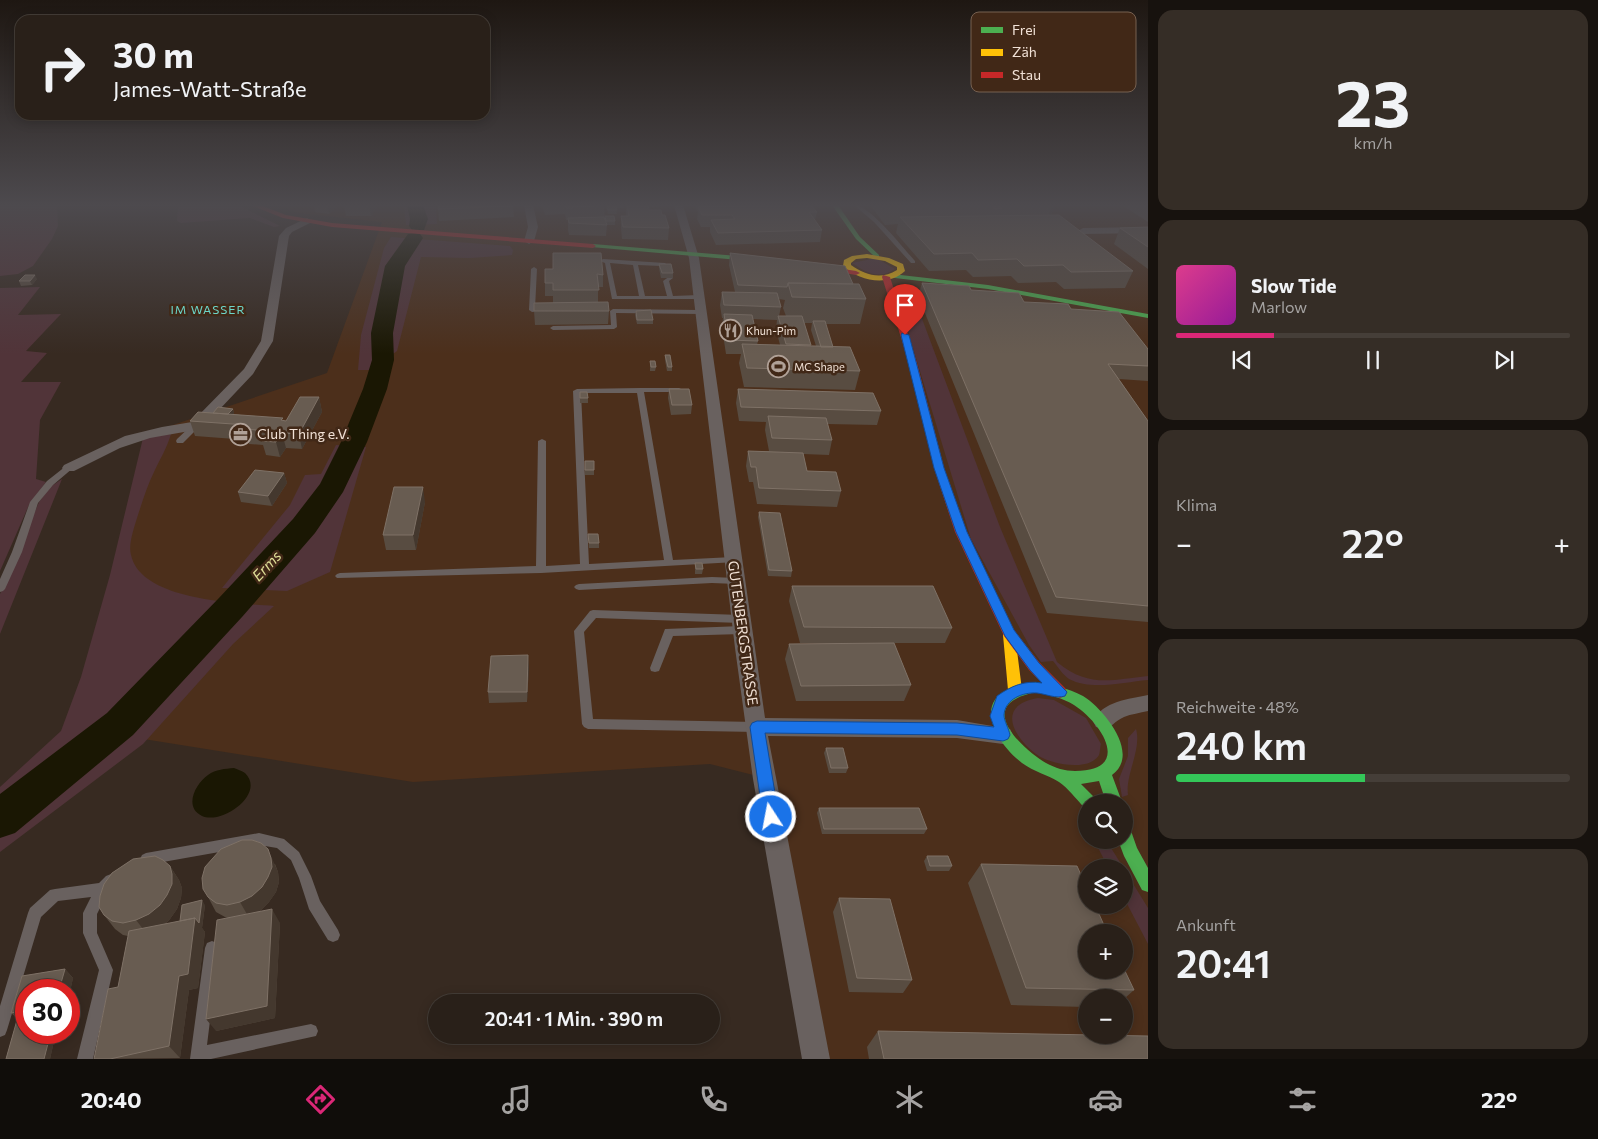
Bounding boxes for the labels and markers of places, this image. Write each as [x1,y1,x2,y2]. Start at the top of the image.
pin [884,284,926,335]
restaurant icon: Khun-Pim [718,319,742,343]
place label: Khun-Pim [746,324,796,337]
sports icon: MC Shape [766,355,790,379]
place label: MC Shape [794,360,845,373]
office icon: Club Thing e.V. [229,422,253,446]
place label: Club Thing e.V. [257,425,350,442]

